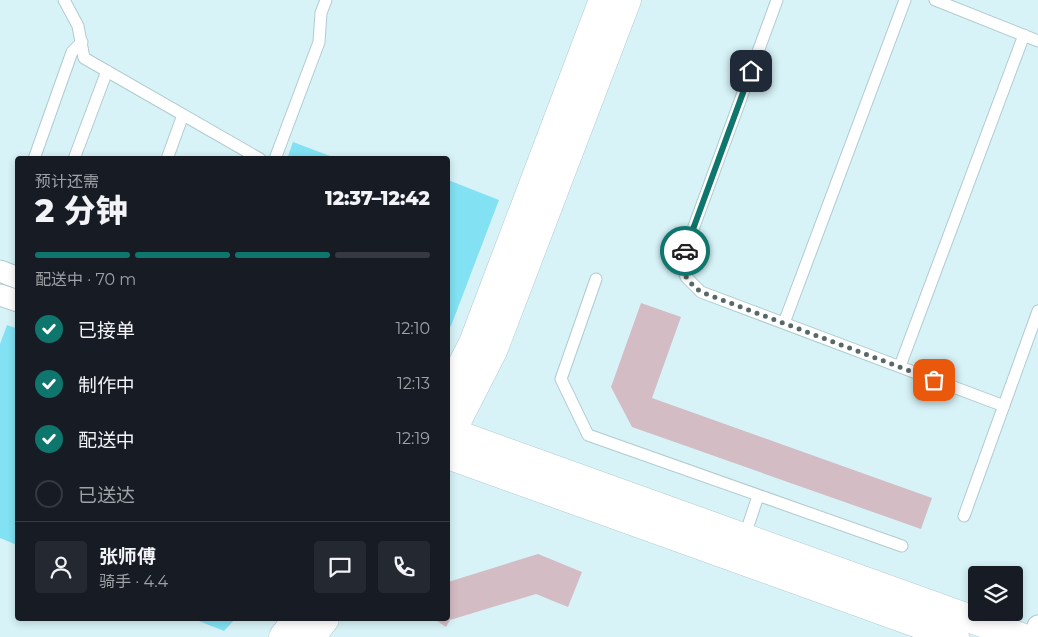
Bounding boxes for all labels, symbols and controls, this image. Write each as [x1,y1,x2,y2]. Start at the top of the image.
pin [730,50,772,92]
icon: home [737,57,765,85]
text: 预计还需 [35,172,99,191]
text: 12:37–12:42 [325,187,430,210]
text: 2 分钟 [35,191,127,230]
courier [660,226,710,276]
icon: car [671,237,699,265]
text: 配送中 · 70 m [35,270,136,289]
icon: check [35,315,63,343]
text: 已接单 [78,319,135,342]
text: 12:10 [395,319,430,338]
pin [913,359,955,401]
icon: bag [920,366,948,394]
icon: check [35,370,63,398]
text: 制作中 [78,374,135,397]
text: 12:13 [397,374,430,393]
icon: check [35,425,63,453]
text: 配送中 [78,429,135,452]
text: 12:19 [396,429,430,448]
text: 已送达 [78,484,135,507]
button: person [35,541,87,593]
button: chat [314,541,366,593]
button: phone [378,541,430,593]
text: 张师傅 [99,545,156,568]
map controls [968,566,1023,621]
button: layers [968,566,1023,621]
text: 骑手 · 4.4 [99,572,168,591]

